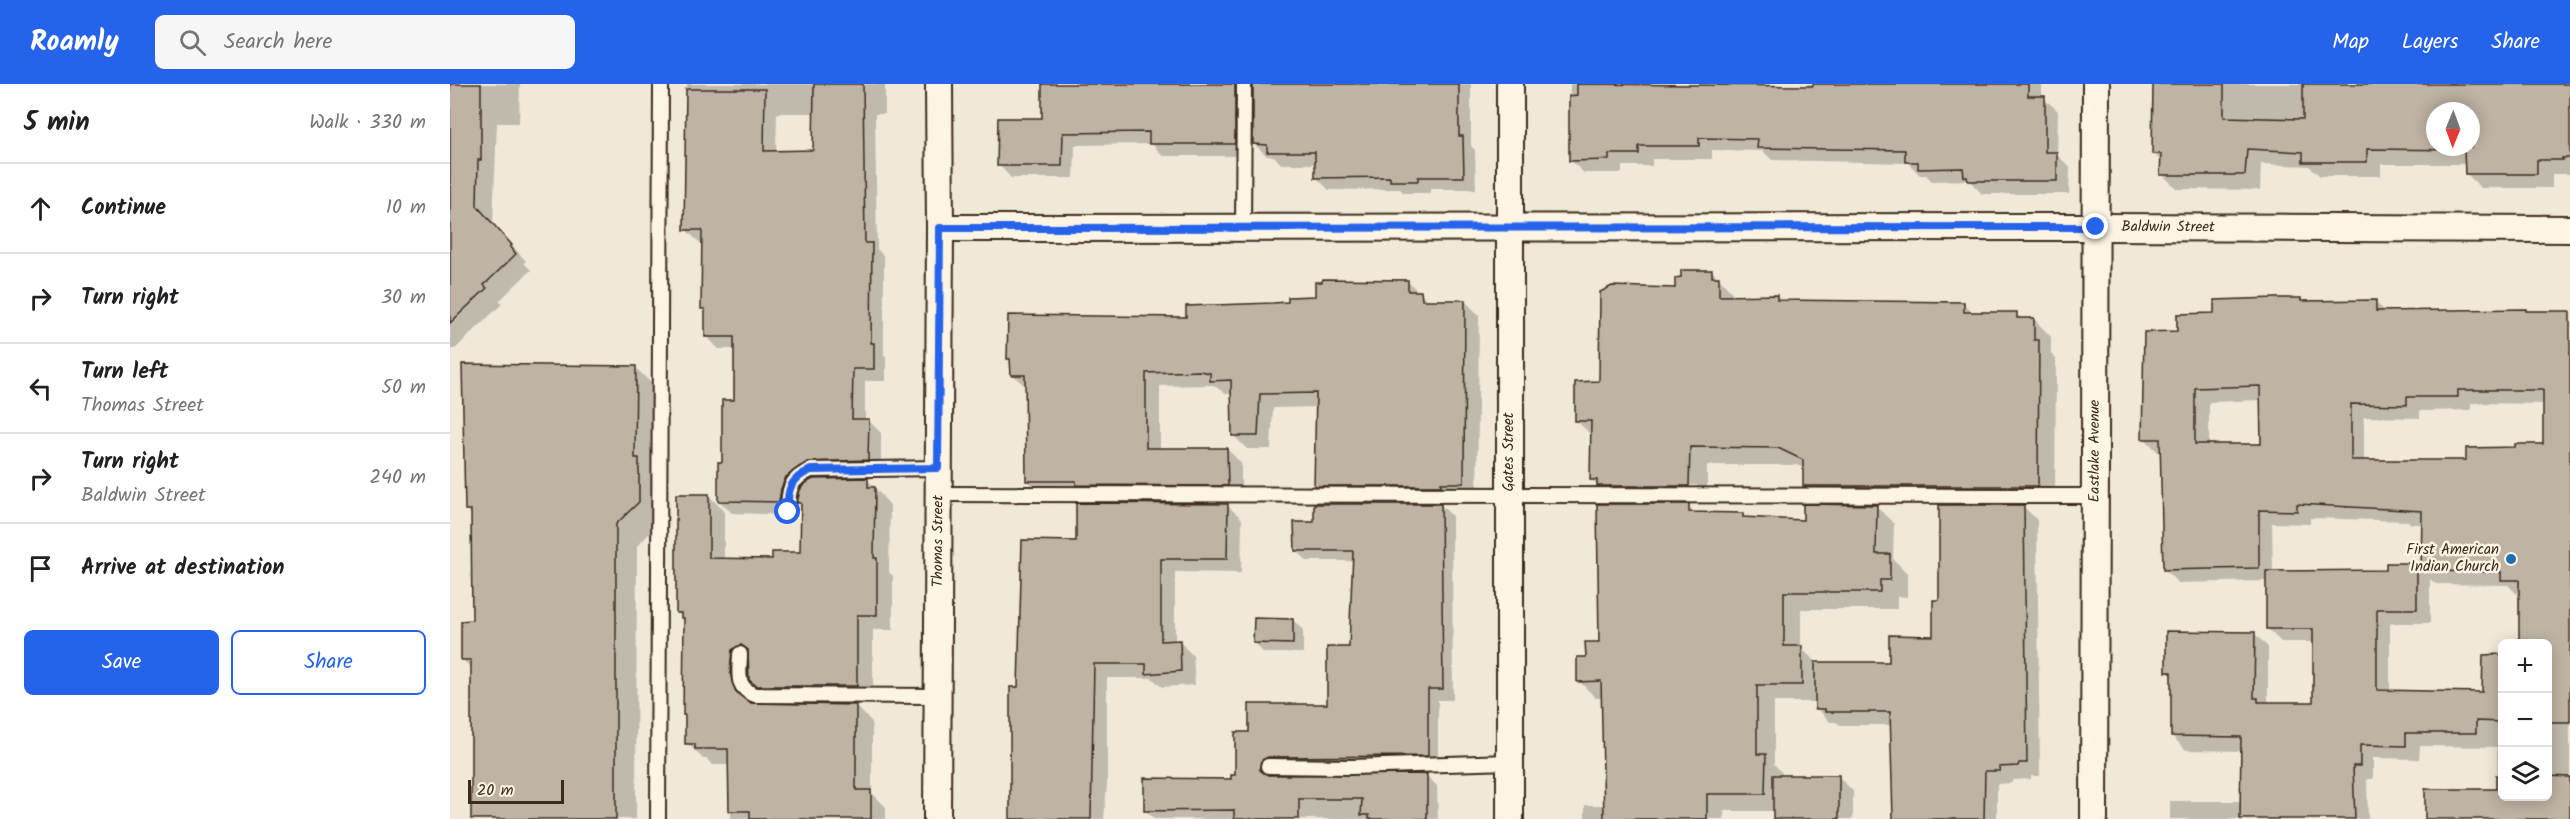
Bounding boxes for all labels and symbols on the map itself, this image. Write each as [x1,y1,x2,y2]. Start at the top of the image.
north arrow [2426,102,2480,156]
route end [2082,213,2108,239]
street label: Baldwin Street [2121,215,2215,240]
street label: Eastlake Avenue [2083,399,2107,502]
street label: Gates Street [1497,412,1521,492]
street label: Thomas Street [926,495,951,587]
route start [774,498,800,524]
place label: First American Indian Church [2406,538,2499,579]
marker: First American Indian Church [2504,552,2518,566]
scale bar [468,777,564,804]

